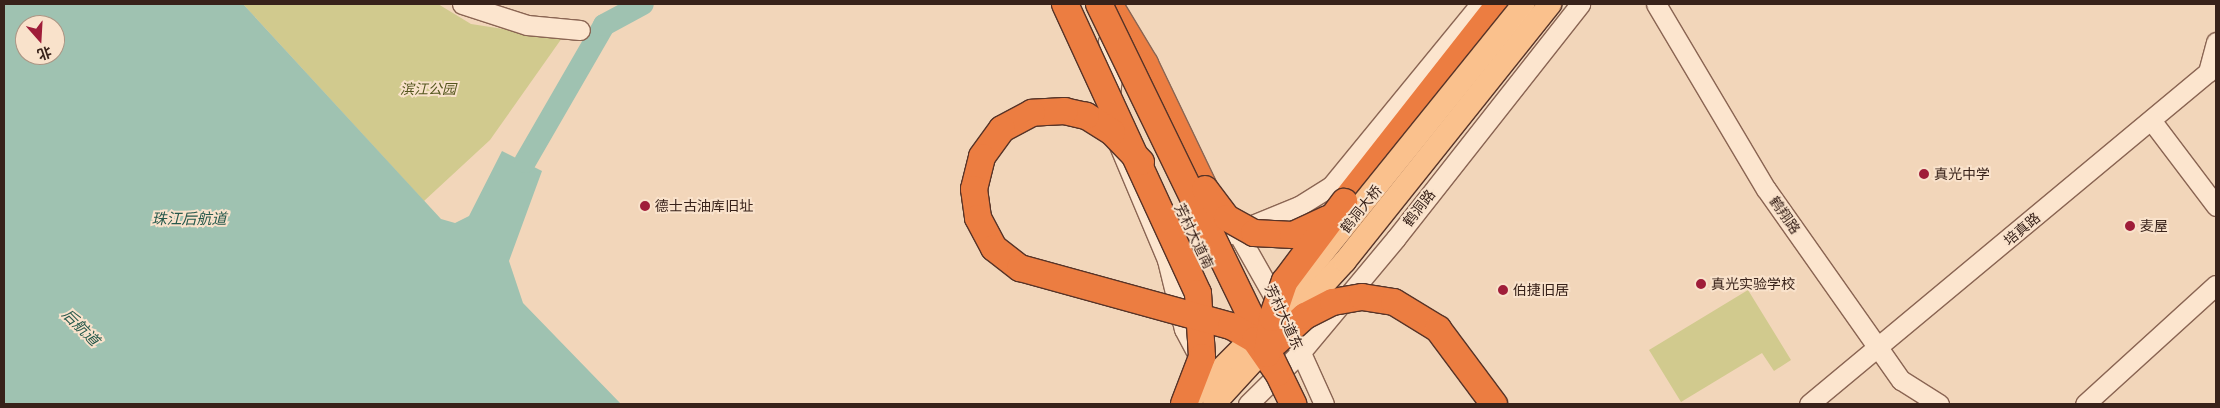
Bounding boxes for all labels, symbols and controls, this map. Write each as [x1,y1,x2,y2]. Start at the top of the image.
north arrow [15,15,65,65]
text: 北 [35,42,54,64]
park label: 滨江公园 [400,81,456,97]
place label: 真光中学 [1934,166,1990,182]
marker: 真光中学 [1918,168,1930,180]
street label: 鹤洞大桥 [1337,182,1385,236]
street label: 鹤洞路 [1399,186,1439,230]
street label: 鹤翔路 [1766,193,1804,237]
place label: 德士古油库旧址 [655,198,753,214]
marker: 德士古油库旧址 [639,200,651,212]
street label: 芳村大道南 [1171,201,1217,271]
street label: 培真路 [2001,209,2043,249]
water label: 珠江后航道 [152,210,226,228]
place label: 麦屋 [2140,218,2168,234]
marker: 麦屋 [2124,220,2136,232]
place label: 真光实验学校 [1711,276,1795,292]
marker: 真光实验学校 [1695,278,1707,290]
street label: 芳村大道东 [1262,282,1306,352]
place label: 伯捷旧居 [1513,282,1569,298]
marker: 伯捷旧居 [1497,284,1509,296]
water label: 后航道 [59,305,103,349]

